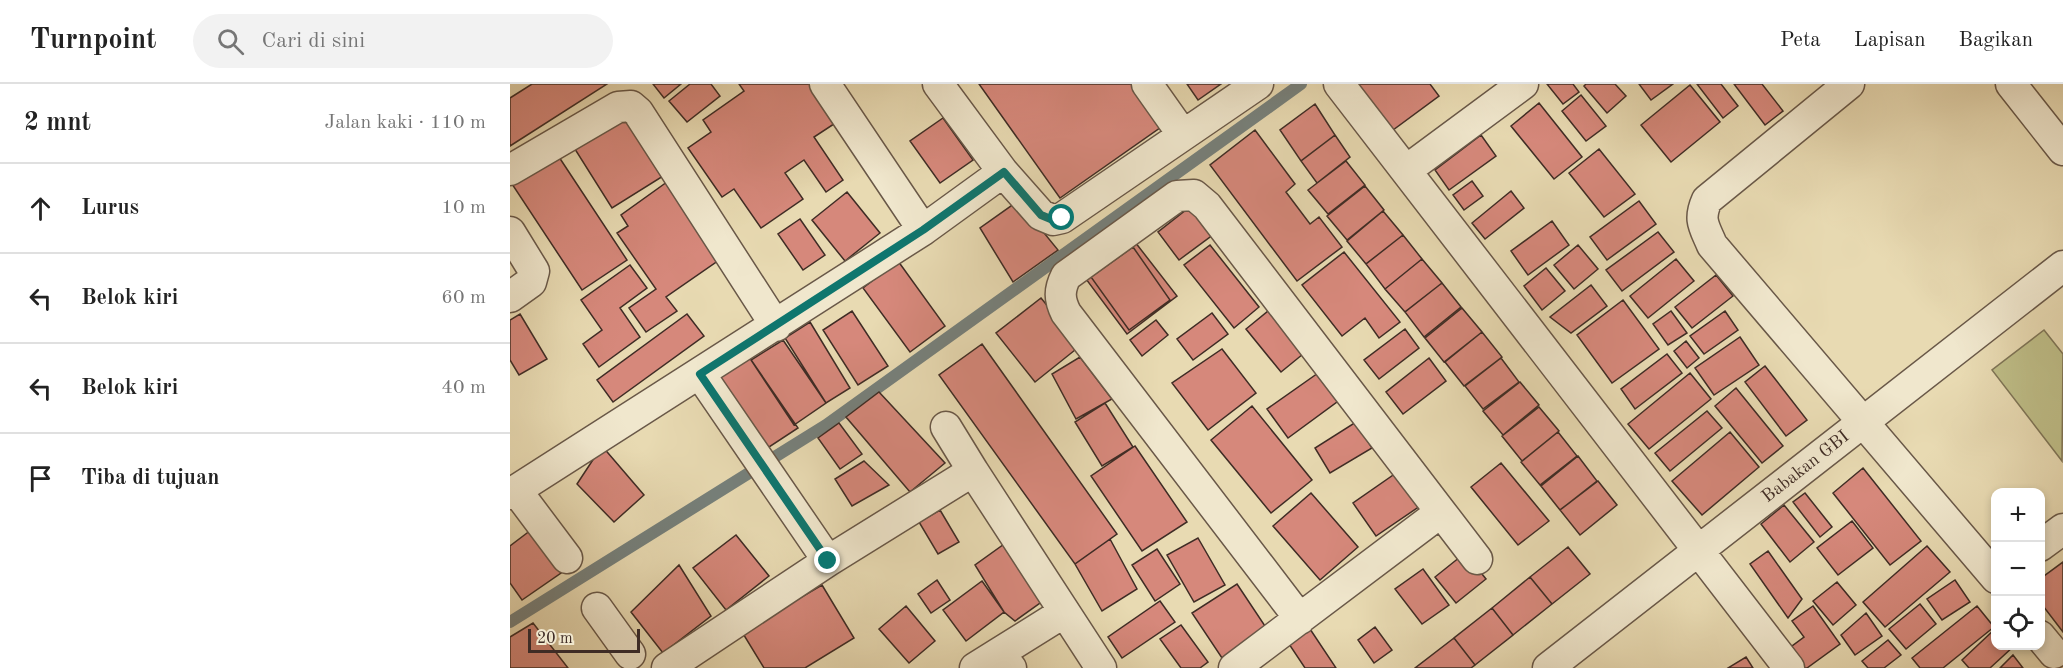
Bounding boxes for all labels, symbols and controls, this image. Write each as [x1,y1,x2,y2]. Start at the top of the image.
search box [193,14,613,68]
icon: search [214,25,247,58]
text: Turnpoint [30,27,157,55]
text: Cari di sini [262,30,365,52]
text: Peta [1780,30,1821,51]
text: Lapisan [1854,30,1925,51]
text: Bagikan [1958,30,2033,51]
text: 2 mnt [24,110,91,136]
text: Jalan kaki · 110 m [324,113,486,133]
icon: ahead [24,192,57,225]
text: Lurus [81,197,139,219]
text: 10 m [441,198,486,218]
route start [1048,204,1074,230]
icon: left [24,282,57,315]
text: Belok kiri [81,287,178,309]
text: 60 m [441,288,486,308]
icon: left [24,372,57,405]
text: Belok kiri [81,377,178,399]
text: 40 m [441,378,486,398]
street label: Babakan GBI [1759,427,1852,506]
icon: arrive [24,462,57,495]
text: Tiba di tujuan [81,467,219,489]
map controls [1991,488,2045,650]
button: + [1991,488,2045,542]
button: − [1991,542,2045,596]
route end [814,547,840,573]
button: locate [1991,596,2045,650]
scale bar [528,626,640,654]
text: 20 m [537,631,573,647]

